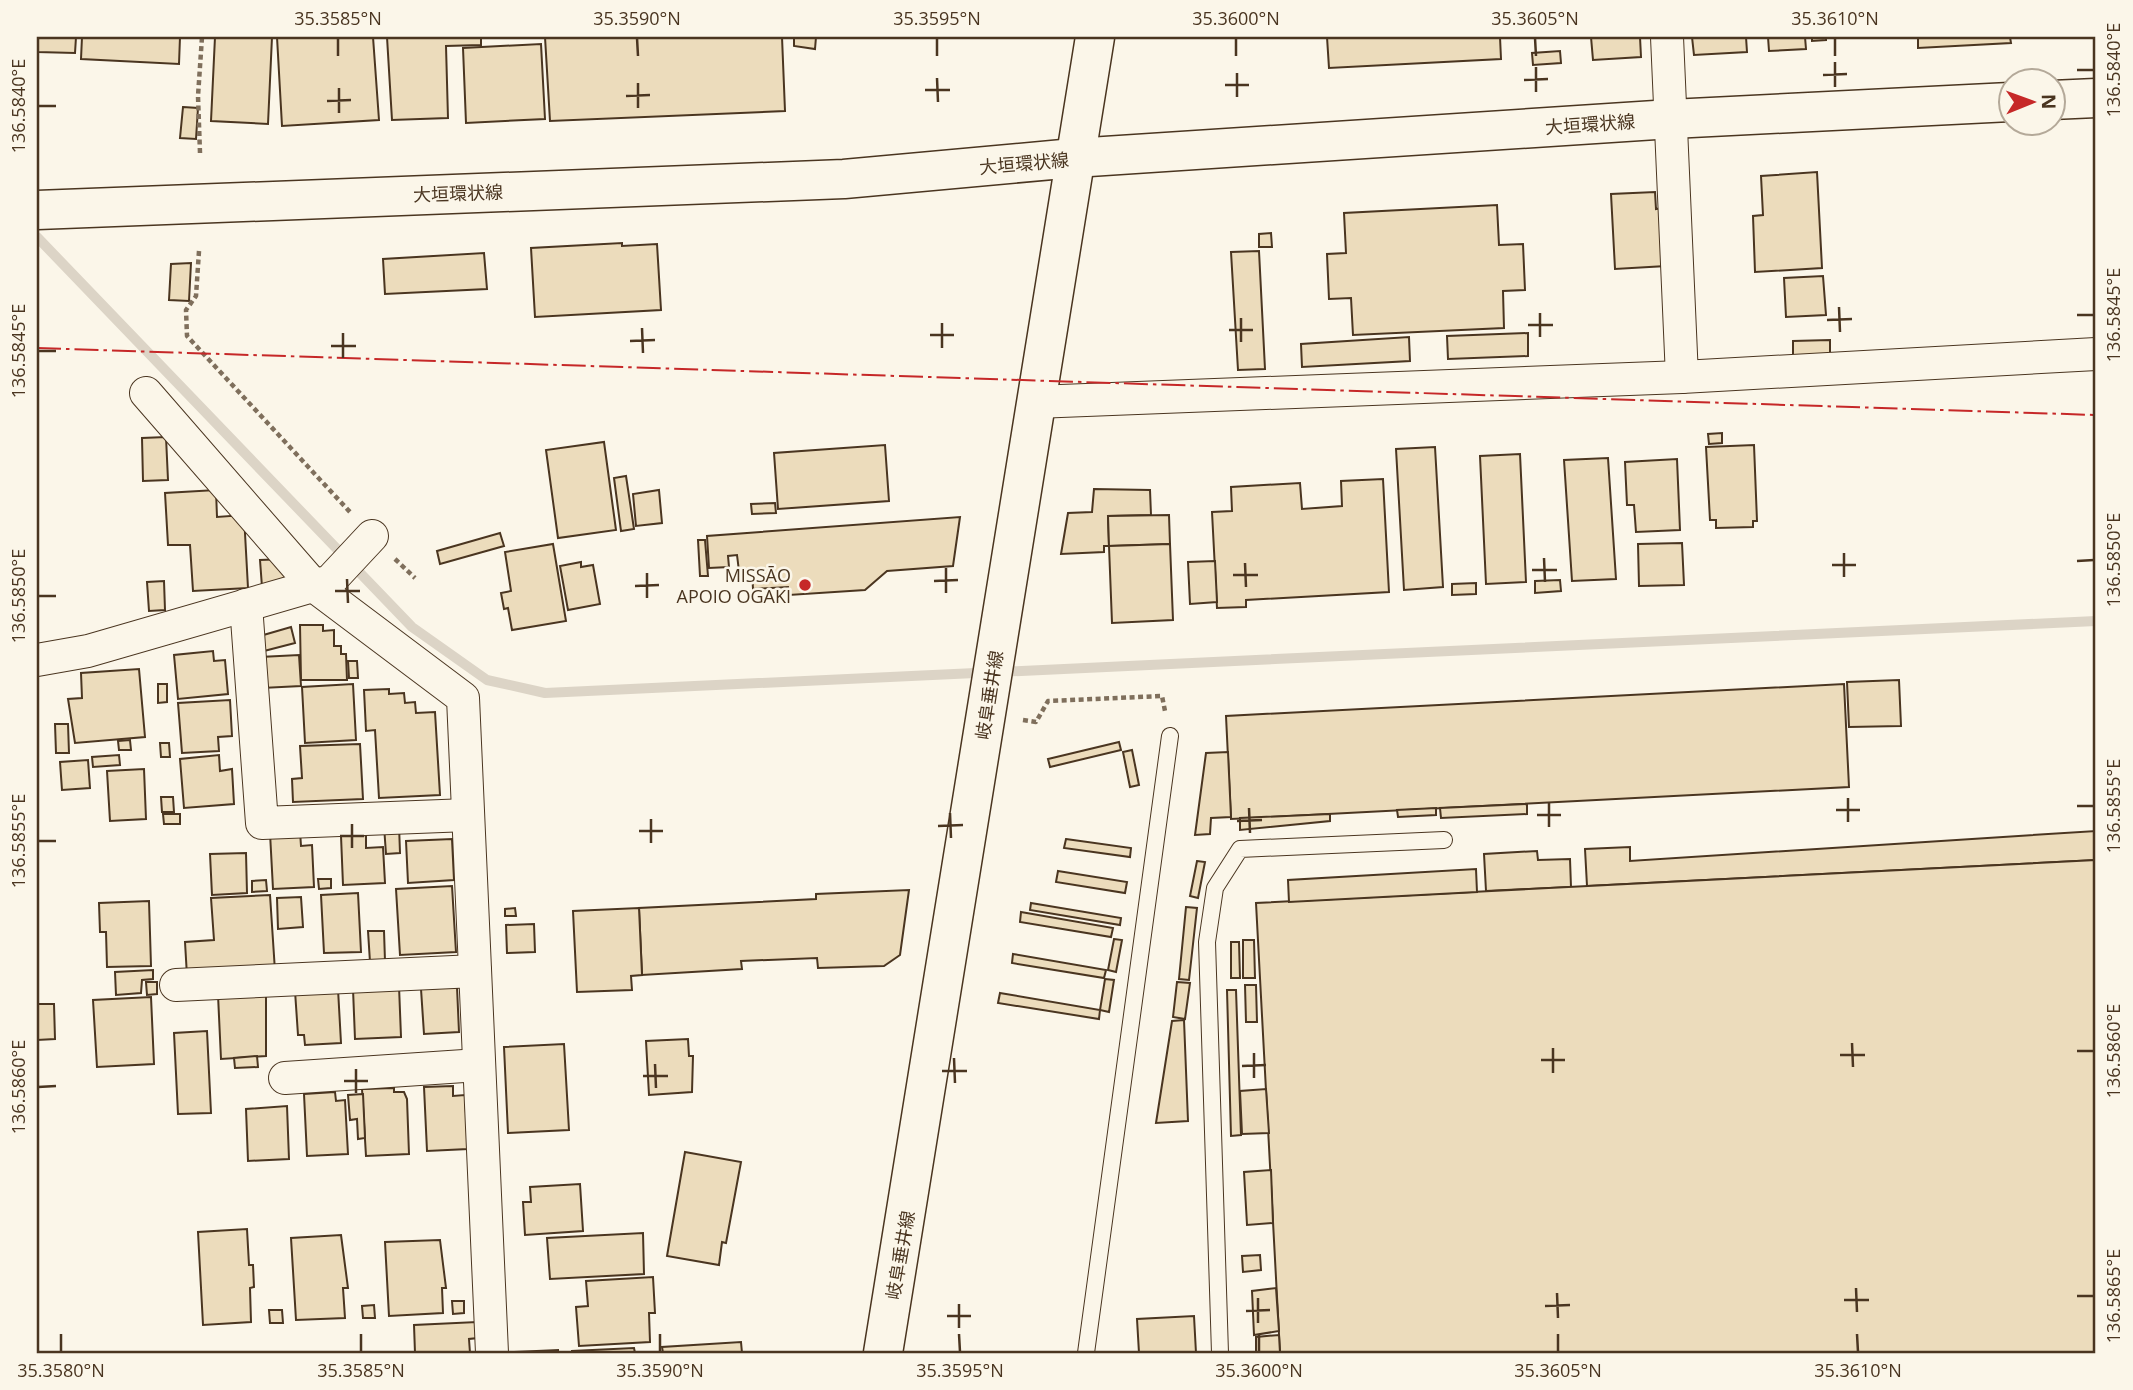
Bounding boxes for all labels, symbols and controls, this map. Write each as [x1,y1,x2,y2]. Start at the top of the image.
text: 35.3585°N [294,6,382,30]
text: 35.3590°N [593,6,681,30]
text: 35.3595°N [893,6,981,30]
text: 35.3600°N [1192,6,1280,30]
text: 35.3605°N [1491,6,1579,30]
text: 35.3610°N [1791,6,1879,30]
text: 136.5840°E [2101,23,2125,117]
text: 136.5840°E [6,59,30,153]
north arrow [1996,66,2066,136]
text: N [2036,94,2062,110]
street label: 大垣環状線 [1544,109,1636,139]
street label: 大垣環状線 [978,147,1070,179]
street label: 大垣環状線 [413,179,503,207]
text: 136.5845°E [2101,268,2125,362]
text: 136.5845°E [6,304,30,398]
text: 136.5850°E [2101,513,2125,607]
text: 136.5850°E [6,549,30,643]
place label: MISSĀO APOIO OGAKI [677,563,791,608]
marker: MISSĀO APOIO OGAKI [797,577,813,593]
street label: 岐阜垂井線 [970,649,1008,741]
text: 136.5855°E [2101,759,2125,853]
text: 136.5855°E [6,794,30,888]
text: 136.5860°E [2101,1004,2125,1098]
text: 136.5860°E [6,1040,30,1134]
street label: 岐阜垂井線 [880,1209,920,1301]
text: 136.5865°E [2101,1249,2125,1343]
text: 35.3580°N [17,1358,105,1382]
text: 35.3585°N [317,1358,405,1382]
text: 35.3590°N [616,1358,704,1382]
text: 35.3595°N [916,1358,1004,1382]
text: 35.3600°N [1215,1358,1303,1382]
text: 35.3605°N [1514,1358,1602,1382]
text: 35.3610°N [1814,1358,1902,1382]

